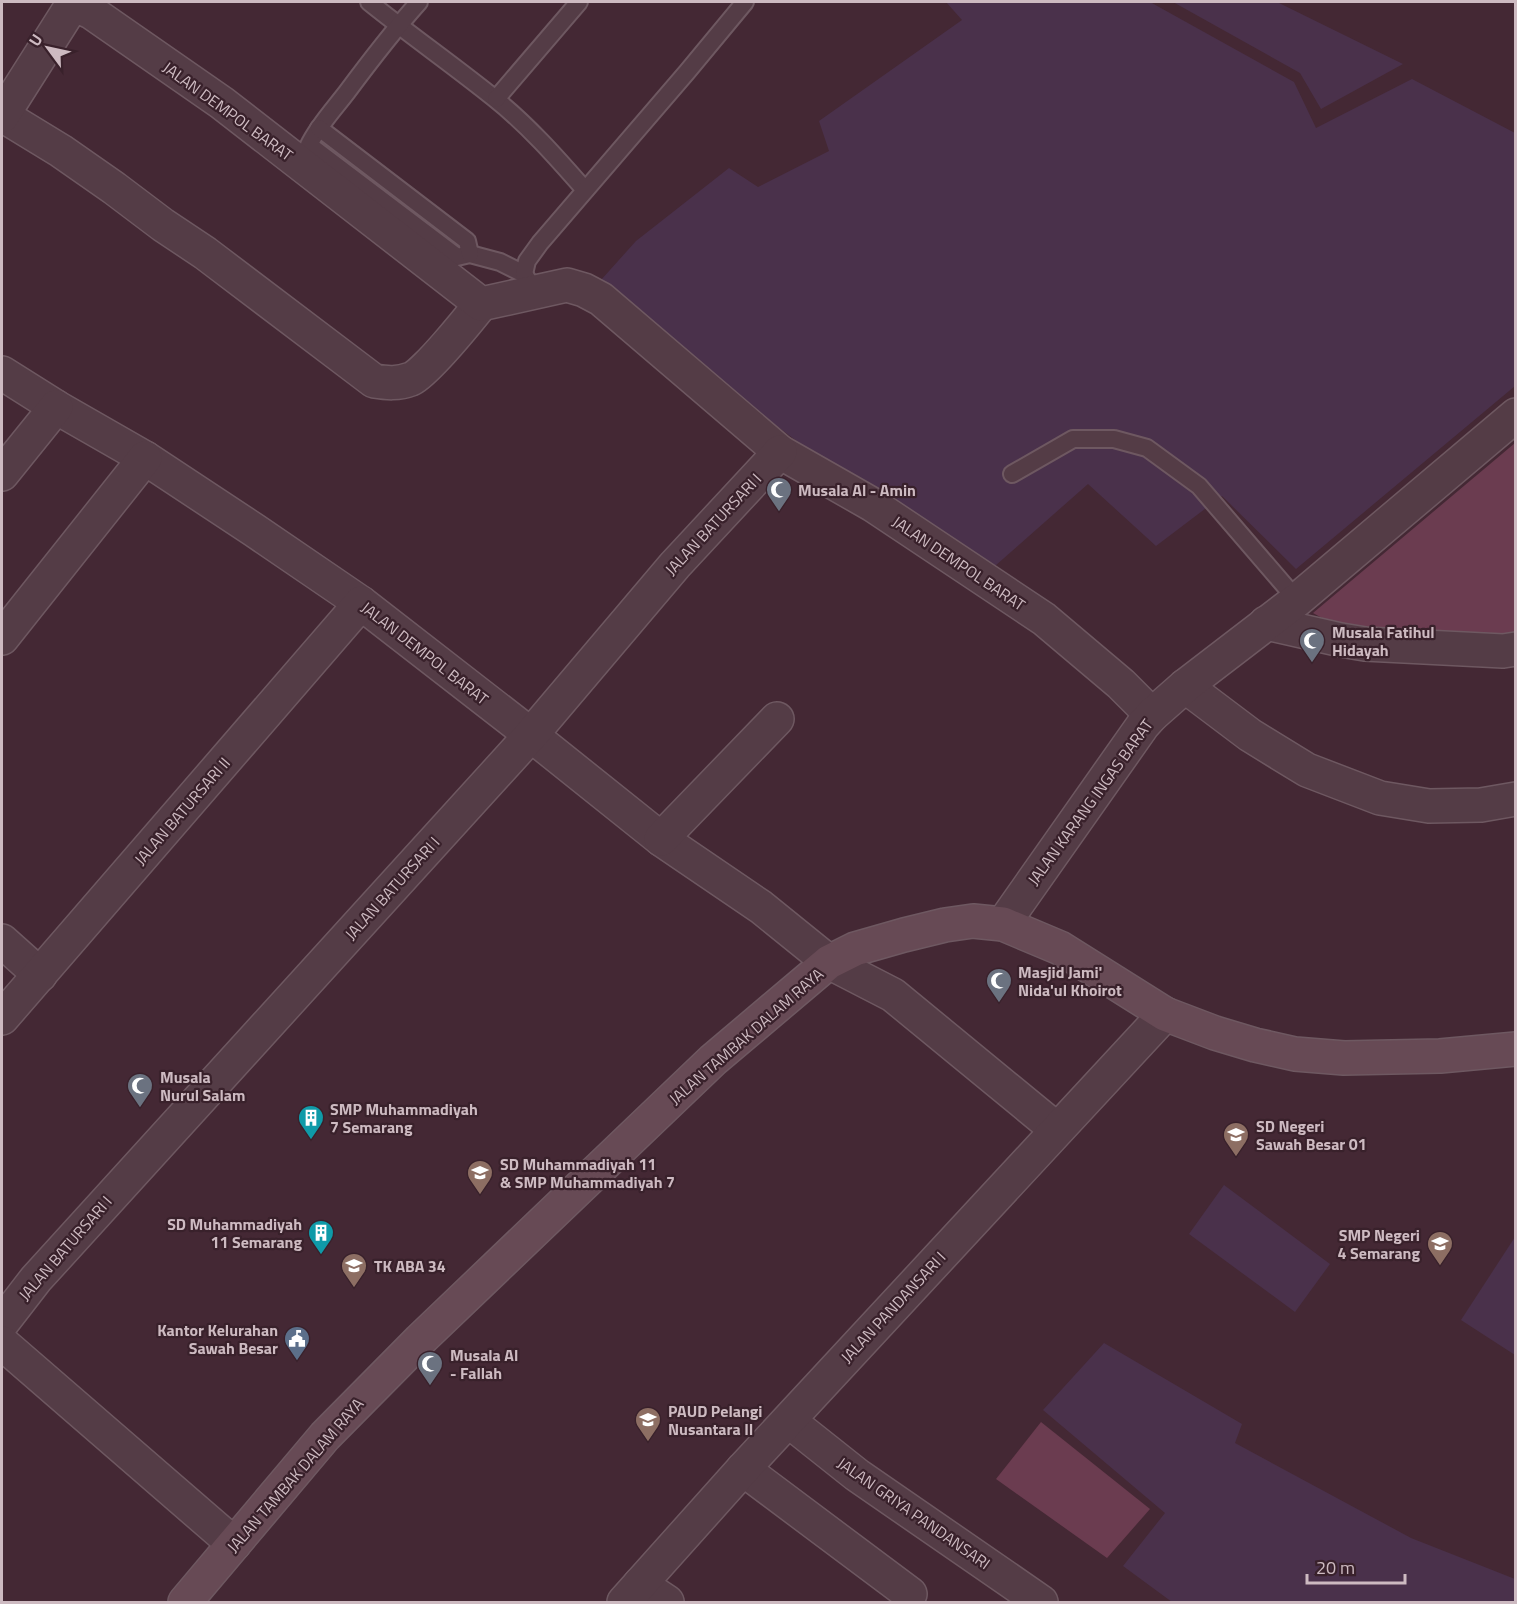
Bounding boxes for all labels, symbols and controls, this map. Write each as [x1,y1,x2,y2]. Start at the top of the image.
north arrow [18,18,78,78]
text: U [23,29,48,51]
street label: JALAN DEMPOL BARAT [158,56,299,167]
street label: JALAN BATURSARI I [659,468,767,580]
mosque icon: Musala Al - Amin [764,475,794,513]
place label: Musala Al - Amin [798,478,916,502]
street label: JALAN DEMPOL BARAT [888,510,1031,617]
street label: JALAN DEMPOL BARAT [356,596,494,711]
place label: Musala Fatihul Hidayah [1332,620,1435,662]
mosque icon: Musala Fatihul Hidayah [1297,626,1327,664]
street label: JALAN KARANG INGAS BARAT [1021,713,1159,890]
street label: JALAN BATURSARI II [128,752,236,870]
street label: JALAN BATURSARI I [339,831,445,945]
place label: Masjid Jami' Nida'ul Khoirot [1018,960,1122,1002]
street label: JALAN TAMBAK DALAM RAYA [663,962,829,1110]
mosque icon: Masjid Jami' Nida'ul Khoirot [984,966,1014,1004]
place label: Musala Nurul Salam [160,1065,245,1107]
mosque icon: Musala Nurul Salam [125,1071,155,1109]
place label: SMP Muhammadiyah 7 Semarang [330,1097,478,1139]
building icon: SMP Muhammadiyah 7 Semarang [296,1103,326,1141]
place label: SD Negeri Sawah Besar 01 [1256,1114,1367,1156]
school or university icon: SD Negeri Sawah Besar 01 [1221,1120,1251,1158]
place label: SD Muhammadiyah 11 & SMP Muhammadiyah 7 [500,1152,675,1194]
school or university icon: SD Muhammadiyah 11 & SMP Muhammadiyah 7 [465,1158,495,1196]
street label: JALAN BATURSARI I [13,1190,117,1306]
place label: SD Muhammadiyah 11 Semarang [167,1212,302,1254]
building icon: SD Muhammadiyah 11 Semarang [306,1218,336,1256]
place label: SMP Negeri 4 Semarang [1338,1223,1420,1265]
school or university icon: SMP Negeri 4 Semarang [1425,1229,1455,1267]
street label: JALAN PANDANSARI I [835,1246,951,1368]
school or university icon: TK ABA 34 [339,1251,369,1289]
place label: TK ABA 34 [374,1254,446,1278]
place label: Kantor Kelurahan Sawah Besar [157,1318,278,1360]
public building icon: Kantor Kelurahan Sawah Besar [282,1324,312,1362]
place label: Musala Al - Fallah [450,1343,518,1385]
mosque icon: Musala Al - Fallah [415,1349,445,1387]
street label: JALAN TAMBAK DALAM RAYA [221,1392,369,1558]
place label: PAUD Pelangi Nusantara II [668,1399,762,1441]
school or university icon: PAUD Pelangi Nusantara II [633,1405,663,1443]
street label: JALAN GRIYA PANDANSARI [833,1451,995,1575]
scale bar [1307,1547,1404,1585]
text: 20 m [1316,1554,1355,1581]

